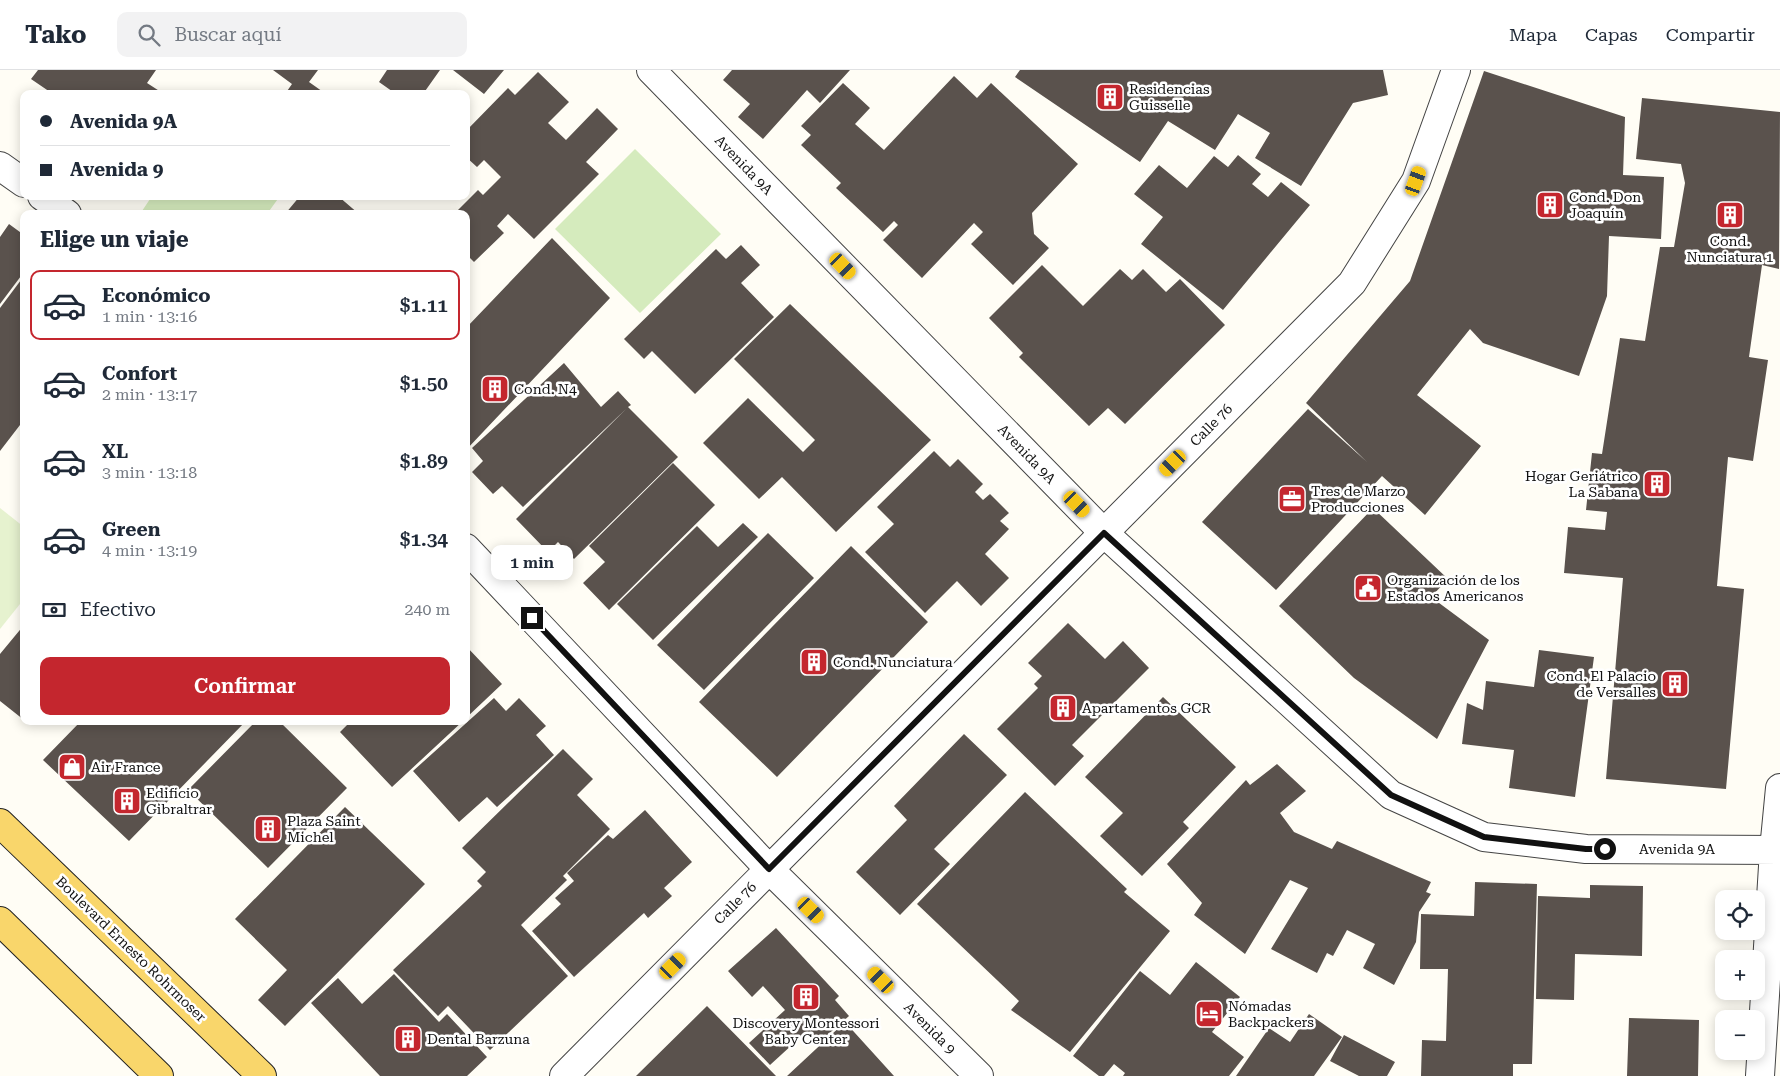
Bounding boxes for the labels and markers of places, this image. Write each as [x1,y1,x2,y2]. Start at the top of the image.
place label: Residencias Guisselle [1129,81,1210,113]
building icon: Residencias Guisselle [1095,82,1125,112]
place label: Cond. Don Joaquín [1569,189,1641,221]
building icon: Cond. Don Joaquín [1535,190,1565,220]
building icon: Cond. Nunciatura 1 [1715,200,1745,230]
place label: Cond. Nunciatura 1 [1686,233,1774,265]
building icon: Cond. N4 [480,374,510,404]
place label: Cond. N4 [514,381,577,397]
place label: Hogar Geriátrico La Sabana [1525,468,1638,500]
building icon: Hogar Geriátrico La Sabana [1642,469,1672,499]
place label: Tres de Marzo Producciones [1311,483,1406,515]
office icon: Tres de Marzo Producciones [1277,484,1307,514]
place label: Organización de los Estados Americanos [1387,572,1524,604]
public building icon: Organización de los Estados Americanos [1353,573,1383,603]
building icon: Cond. Nunciatura [799,647,829,677]
place label: Cond. Nunciatura [833,654,953,670]
place label: Cond. El Palacio de Versalles [1546,668,1656,700]
building icon: Cond. El Palacio de Versalles [1660,669,1690,699]
building icon: Apartamentos GCR [1048,693,1078,723]
place label: Apartamentos GCR [1082,700,1211,716]
shop icon: Air France [57,752,87,782]
place label: Air France [91,759,161,775]
place label: Edificio Gibraltrar [146,785,212,817]
building icon: Edificio Gibraltrar [112,786,142,816]
place label: Plaza Saint Michel [287,813,361,845]
building icon: Plaza Saint Michel [253,814,283,844]
building icon: Discovery Montessori Baby Center [791,982,821,1012]
place label: Nómadas Backpackers [1228,998,1314,1030]
hotel icon: Nómadas Backpackers [1194,999,1224,1029]
place label: Discovery Montessori Baby Center [732,1015,880,1047]
building icon: Dental Barzuna [393,1024,423,1054]
place label: Dental Barzuna [427,1031,530,1047]

